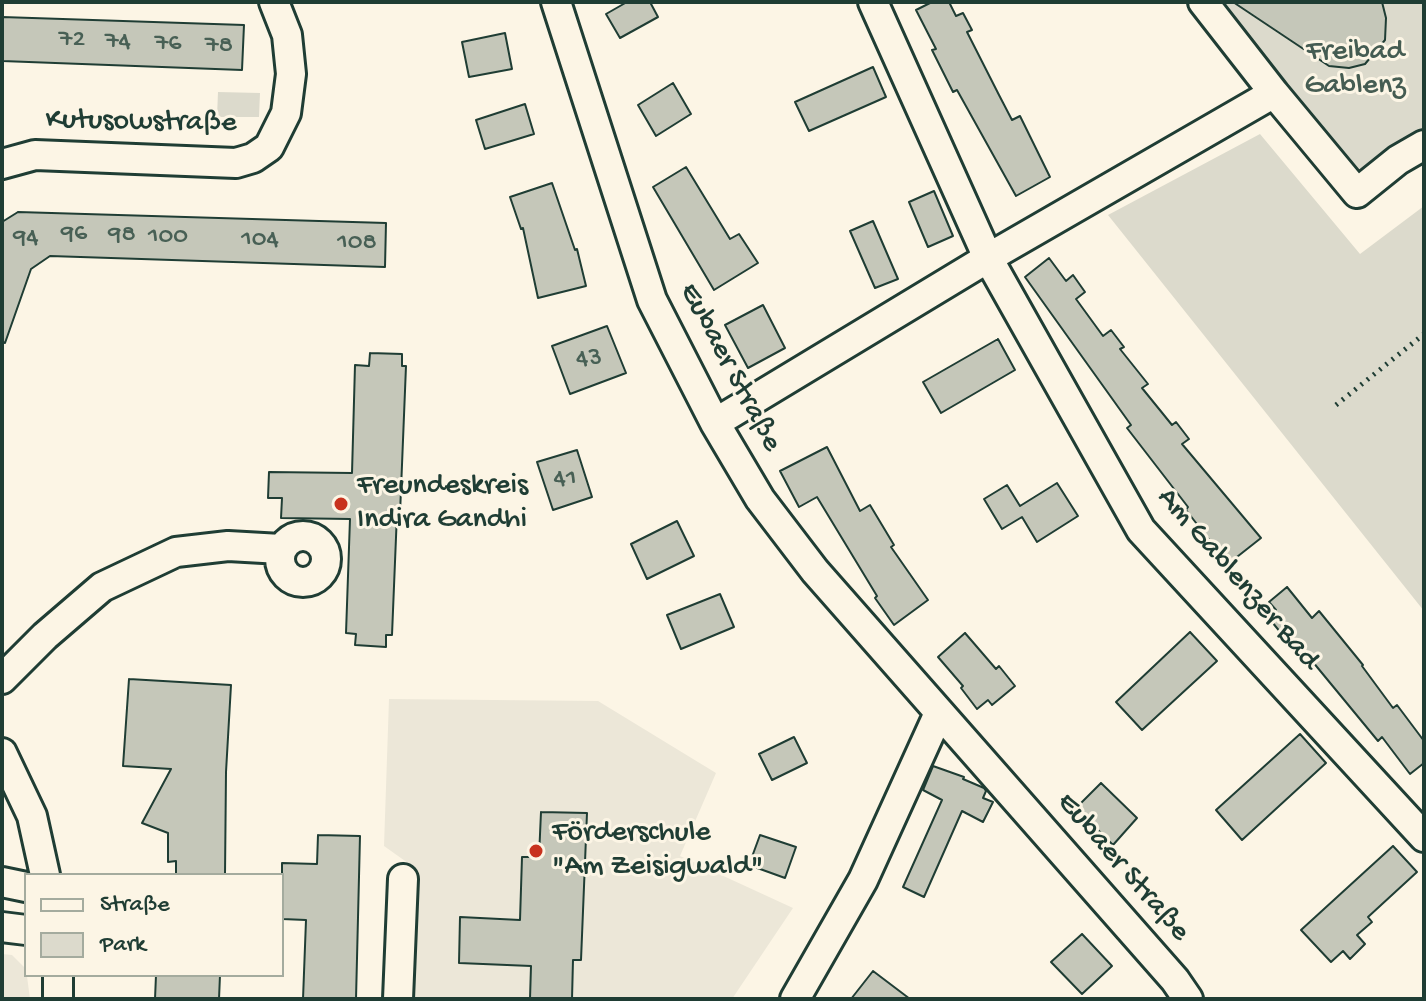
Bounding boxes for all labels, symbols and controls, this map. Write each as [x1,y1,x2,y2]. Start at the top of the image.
house number: 72 [59,25,85,57]
house number: 74 [105,27,131,59]
house number: 76 [155,29,181,61]
house number: 78 [205,31,233,63]
park label: Freibad Gablenz [1305,35,1405,106]
street label: Kutusowstraße [45,103,237,143]
house number: 96 [61,219,87,251]
house number: 98 [108,220,136,252]
house number: 100 [148,222,188,254]
house number: 94 [13,223,39,255]
house number: 104 [241,225,279,257]
house number: 108 [337,228,377,260]
street label: Eubaer Straße [670,278,788,458]
house number: 43 [576,344,602,376]
house number: 41 [554,464,576,496]
place label: Freundeskreis Indira Gandhi [357,469,528,540]
street label: Am Gablenzer Bad [1148,481,1326,679]
marker: Freundeskreis Indira Gandhi [332,495,350,513]
street label: Eubaer Straße [1048,786,1196,950]
place label: Förderschule "Am Zeisigwald" [552,816,763,886]
marker: Förderschule "Am Zeisigwald" [527,842,545,860]
legend [24,873,284,977]
text: Straße [100,891,170,920]
text: Park [100,931,146,960]

